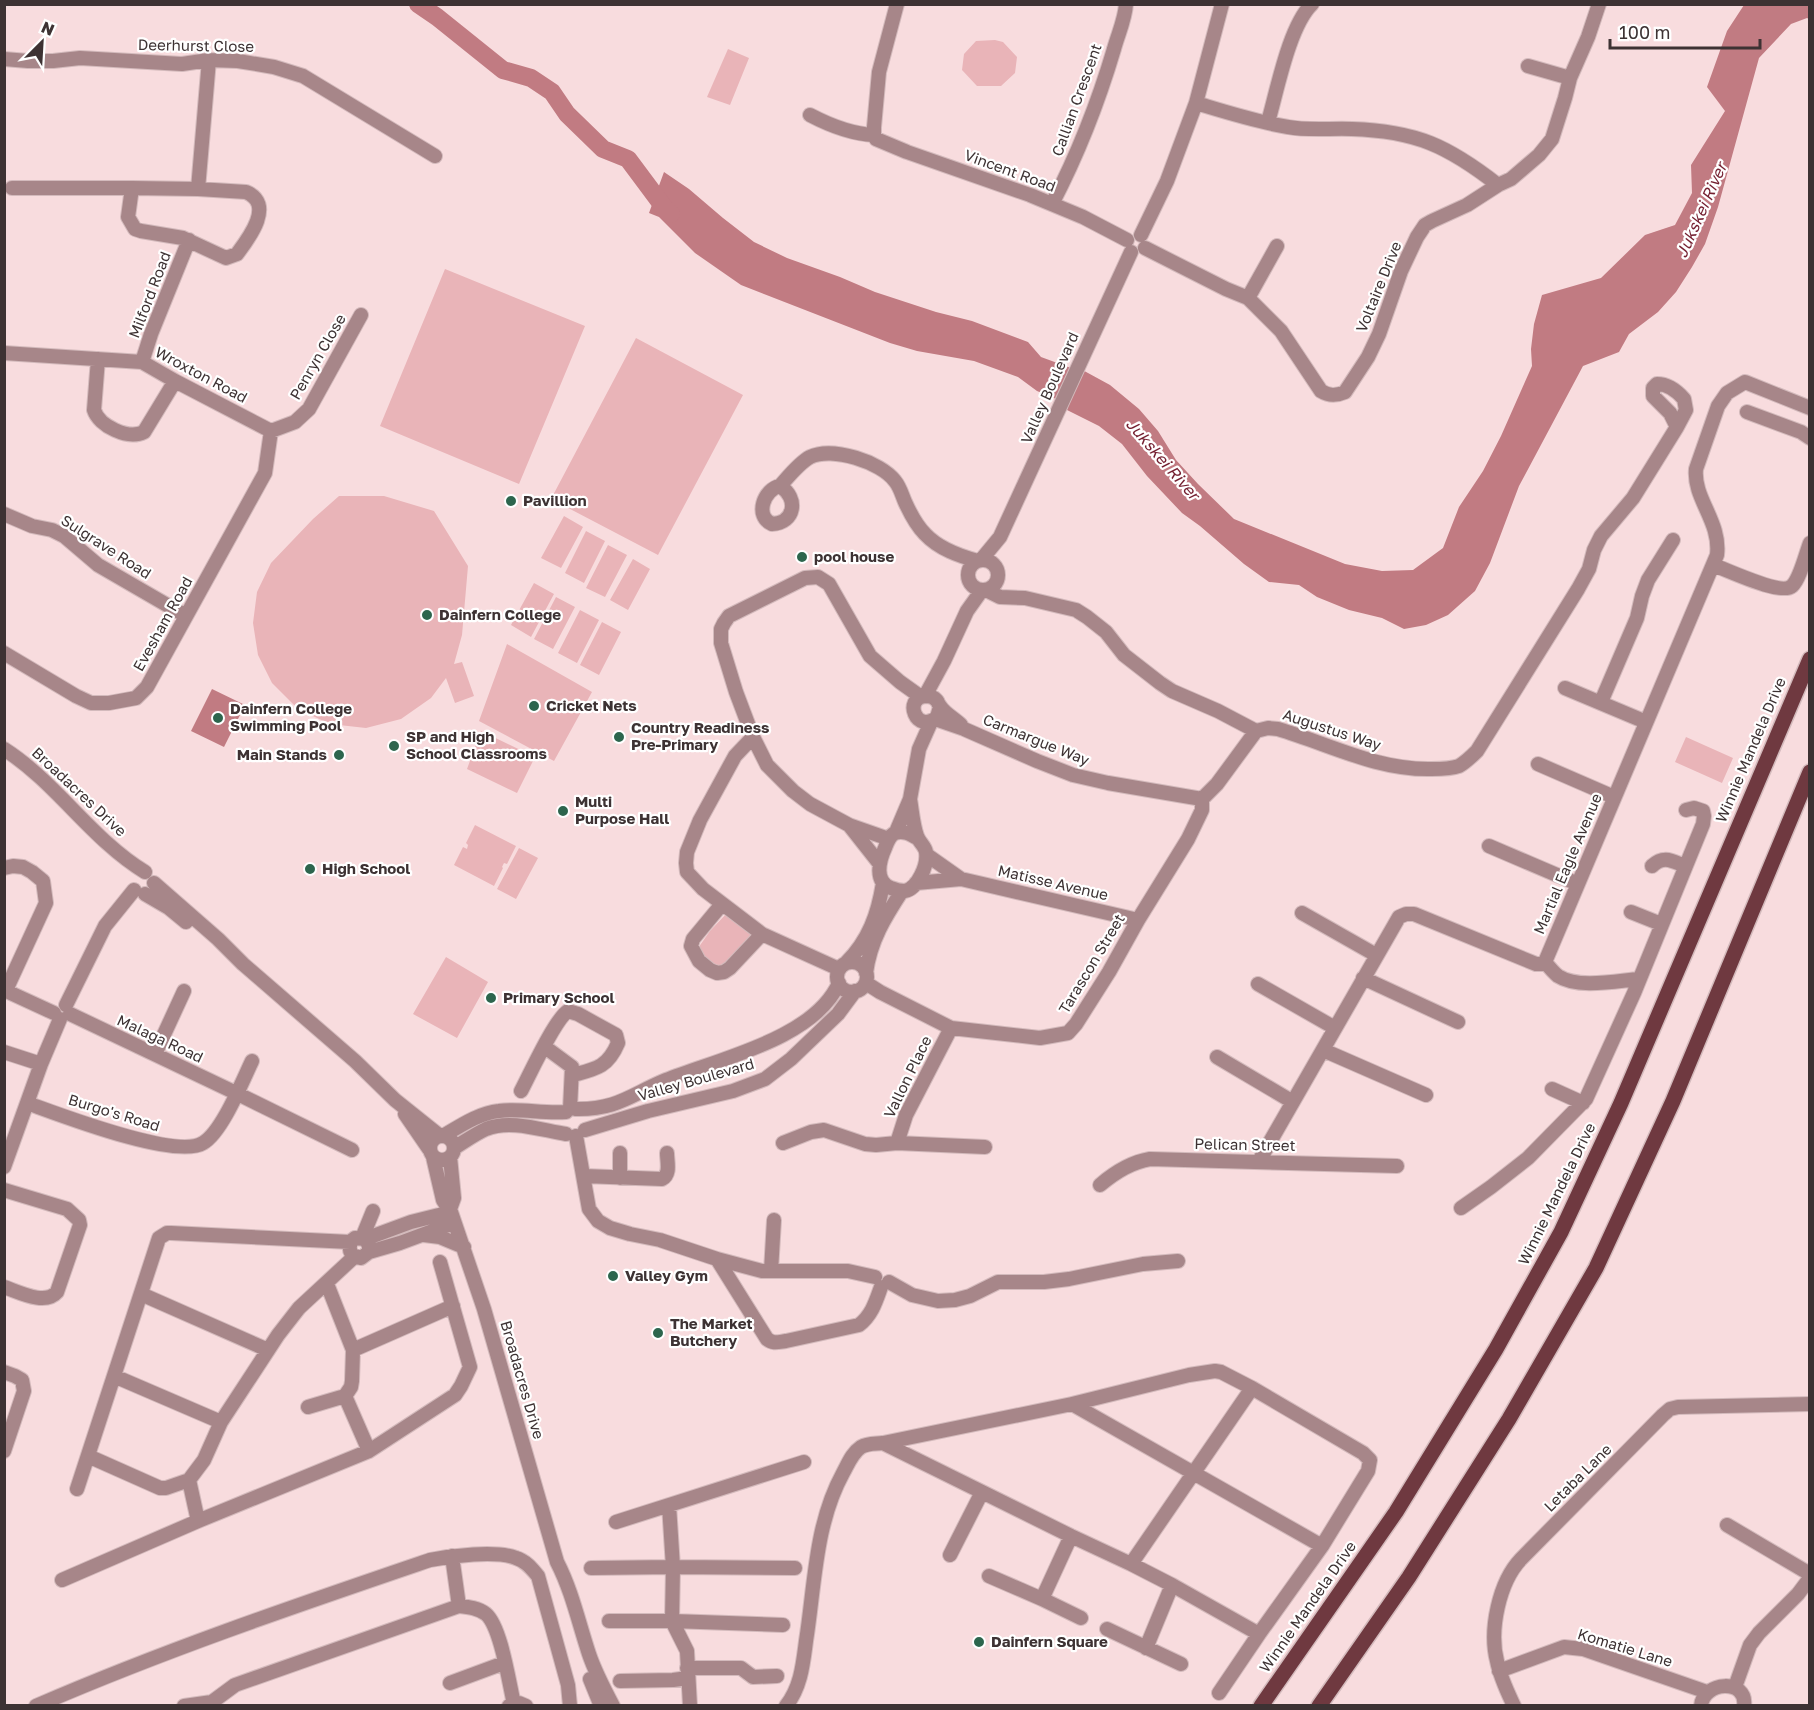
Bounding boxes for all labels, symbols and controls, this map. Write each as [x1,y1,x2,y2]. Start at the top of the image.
north arrow [12,12,72,72]
scale bar [1610,12,1760,50]
text: N [38,17,58,40]
text: 100 m [1619,21,1670,43]
street label: Deerhurst Close [138,35,255,55]
street label: Callian Crescent [1047,41,1105,158]
street label: Vincent Road [962,145,1058,195]
water label: Jukskei River [1671,157,1732,261]
street label: Voltaire Drive [1352,238,1405,335]
street label: Milford Road [124,249,174,340]
street label: Penryn Close [285,310,349,402]
street label: Valley Boulevard [1016,329,1082,446]
street label: Wroxton Road [152,342,251,406]
water label: Jukskei River [1122,414,1206,506]
place label: Pavillion [523,491,587,509]
marker: Pavillion [504,494,518,508]
street label: Sulgrave Road [58,510,155,582]
place label: pool house [814,547,894,565]
marker: pool house [795,550,809,564]
street label: Evesham Road [129,573,196,674]
place label: Dainfern College [439,605,561,623]
marker: Dainfern College [420,608,434,622]
street label: Winnie Mandela Drive [1711,674,1789,825]
place label: Cricket Nets [546,696,637,714]
place label: Dainfern College Swimming Pool [230,699,352,734]
marker: Cricket Nets [527,699,541,713]
street label: Augustus Way [1281,705,1384,754]
street label: Carmargue Way [981,710,1093,769]
marker: Dainfern College Swimming Pool [211,711,225,725]
place label: Country Readiness Pre-Primary [631,718,769,753]
place label: SP and High School Classrooms [406,727,547,762]
marker: Country Readiness Pre-Primary [612,730,626,744]
marker: SP and High School Classrooms [387,739,401,753]
street label: Broadacres Drive [29,743,131,840]
place label: Main Stands [237,745,327,763]
marker: Main Stands [332,748,346,762]
street label: Martial Eagle Avenue [1529,790,1605,937]
place label: Multi Purpose Hall [575,792,669,827]
marker: Multi Purpose Hall [556,804,570,818]
place label: High School [322,859,410,877]
street label: Matisse Avenue [996,861,1110,904]
marker: High School [303,862,317,876]
street label: Tarascon Street [1054,910,1128,1017]
place label: Primary School [503,988,615,1006]
marker: Primary School [484,991,498,1005]
street label: Malaga Road [115,1010,206,1066]
street label: Vallon Place [879,1032,935,1121]
street label: Valley Boulevard [635,1054,756,1104]
street label: Burgo's Road [66,1090,162,1134]
street label: Winnie Mandela Drive [1514,1119,1599,1268]
street label: Pelican Street [1194,1134,1296,1154]
place label: Valley Gym [625,1266,708,1284]
marker: Valley Gym [606,1269,620,1283]
place label: The Market Butchery [670,1314,753,1349]
street label: Broadacres Drive [497,1318,549,1441]
marker: The Market Butchery [651,1326,665,1340]
street label: Letaba Lane [1540,1440,1615,1515]
street label: Winnie Mandela Drive [1255,1537,1359,1676]
street label: Komatie Lane [1576,1624,1675,1670]
place label: Dainfern Square [991,1632,1108,1650]
marker: Dainfern Square [972,1635,986,1649]

